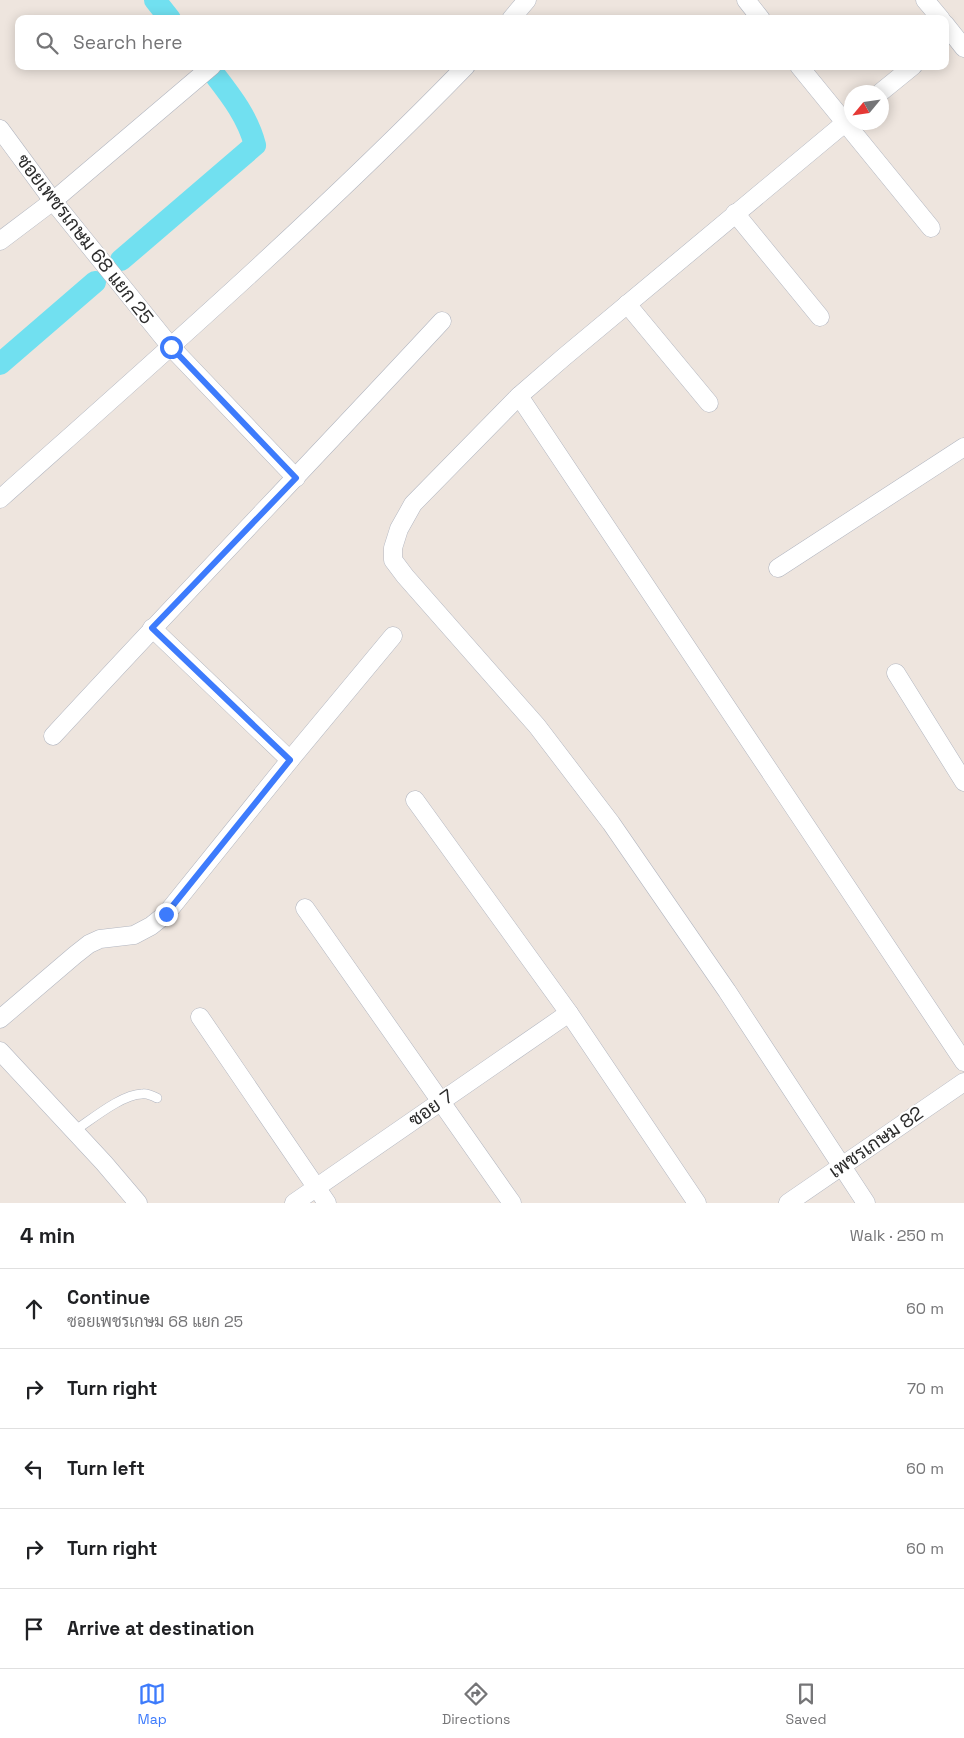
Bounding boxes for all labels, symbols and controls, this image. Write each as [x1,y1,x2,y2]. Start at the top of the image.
search box [15,15,949,70]
icon: search [33,29,61,57]
text: Search here [73,30,183,55]
north arrow [844,85,889,130]
street label: ซอยเพชรเกษม 68 แยก 25 [11,149,159,329]
route start [160,336,183,359]
route end [155,903,178,926]
street label: ซอย 7 [404,1083,459,1132]
street label: เพชรเกษม 82 [824,1100,928,1184]
text: 4 min [20,1222,75,1249]
text: Walk · 250 m [850,1225,944,1246]
text: Continue [67,1285,150,1310]
icon: ahead [20,1295,48,1323]
text: 60 m [906,1298,944,1319]
text: ซอยเพชรเกษม 68 แยก 25 [67,1311,243,1332]
icon: right [20,1375,48,1403]
text: Turn right [67,1376,157,1401]
text: 70 m [907,1378,944,1399]
icon: left [20,1455,48,1483]
text: Turn left [67,1456,145,1481]
text: 60 m [906,1458,944,1479]
icon: right [20,1535,48,1563]
text: Turn right [67,1536,157,1561]
text: 60 m [906,1538,944,1559]
icon: arrive [20,1615,48,1643]
text: Arrive at destination [67,1616,255,1641]
tab: Map [138,1680,167,1728]
tab: Directions [442,1680,510,1728]
tab: Saved [786,1680,826,1728]

